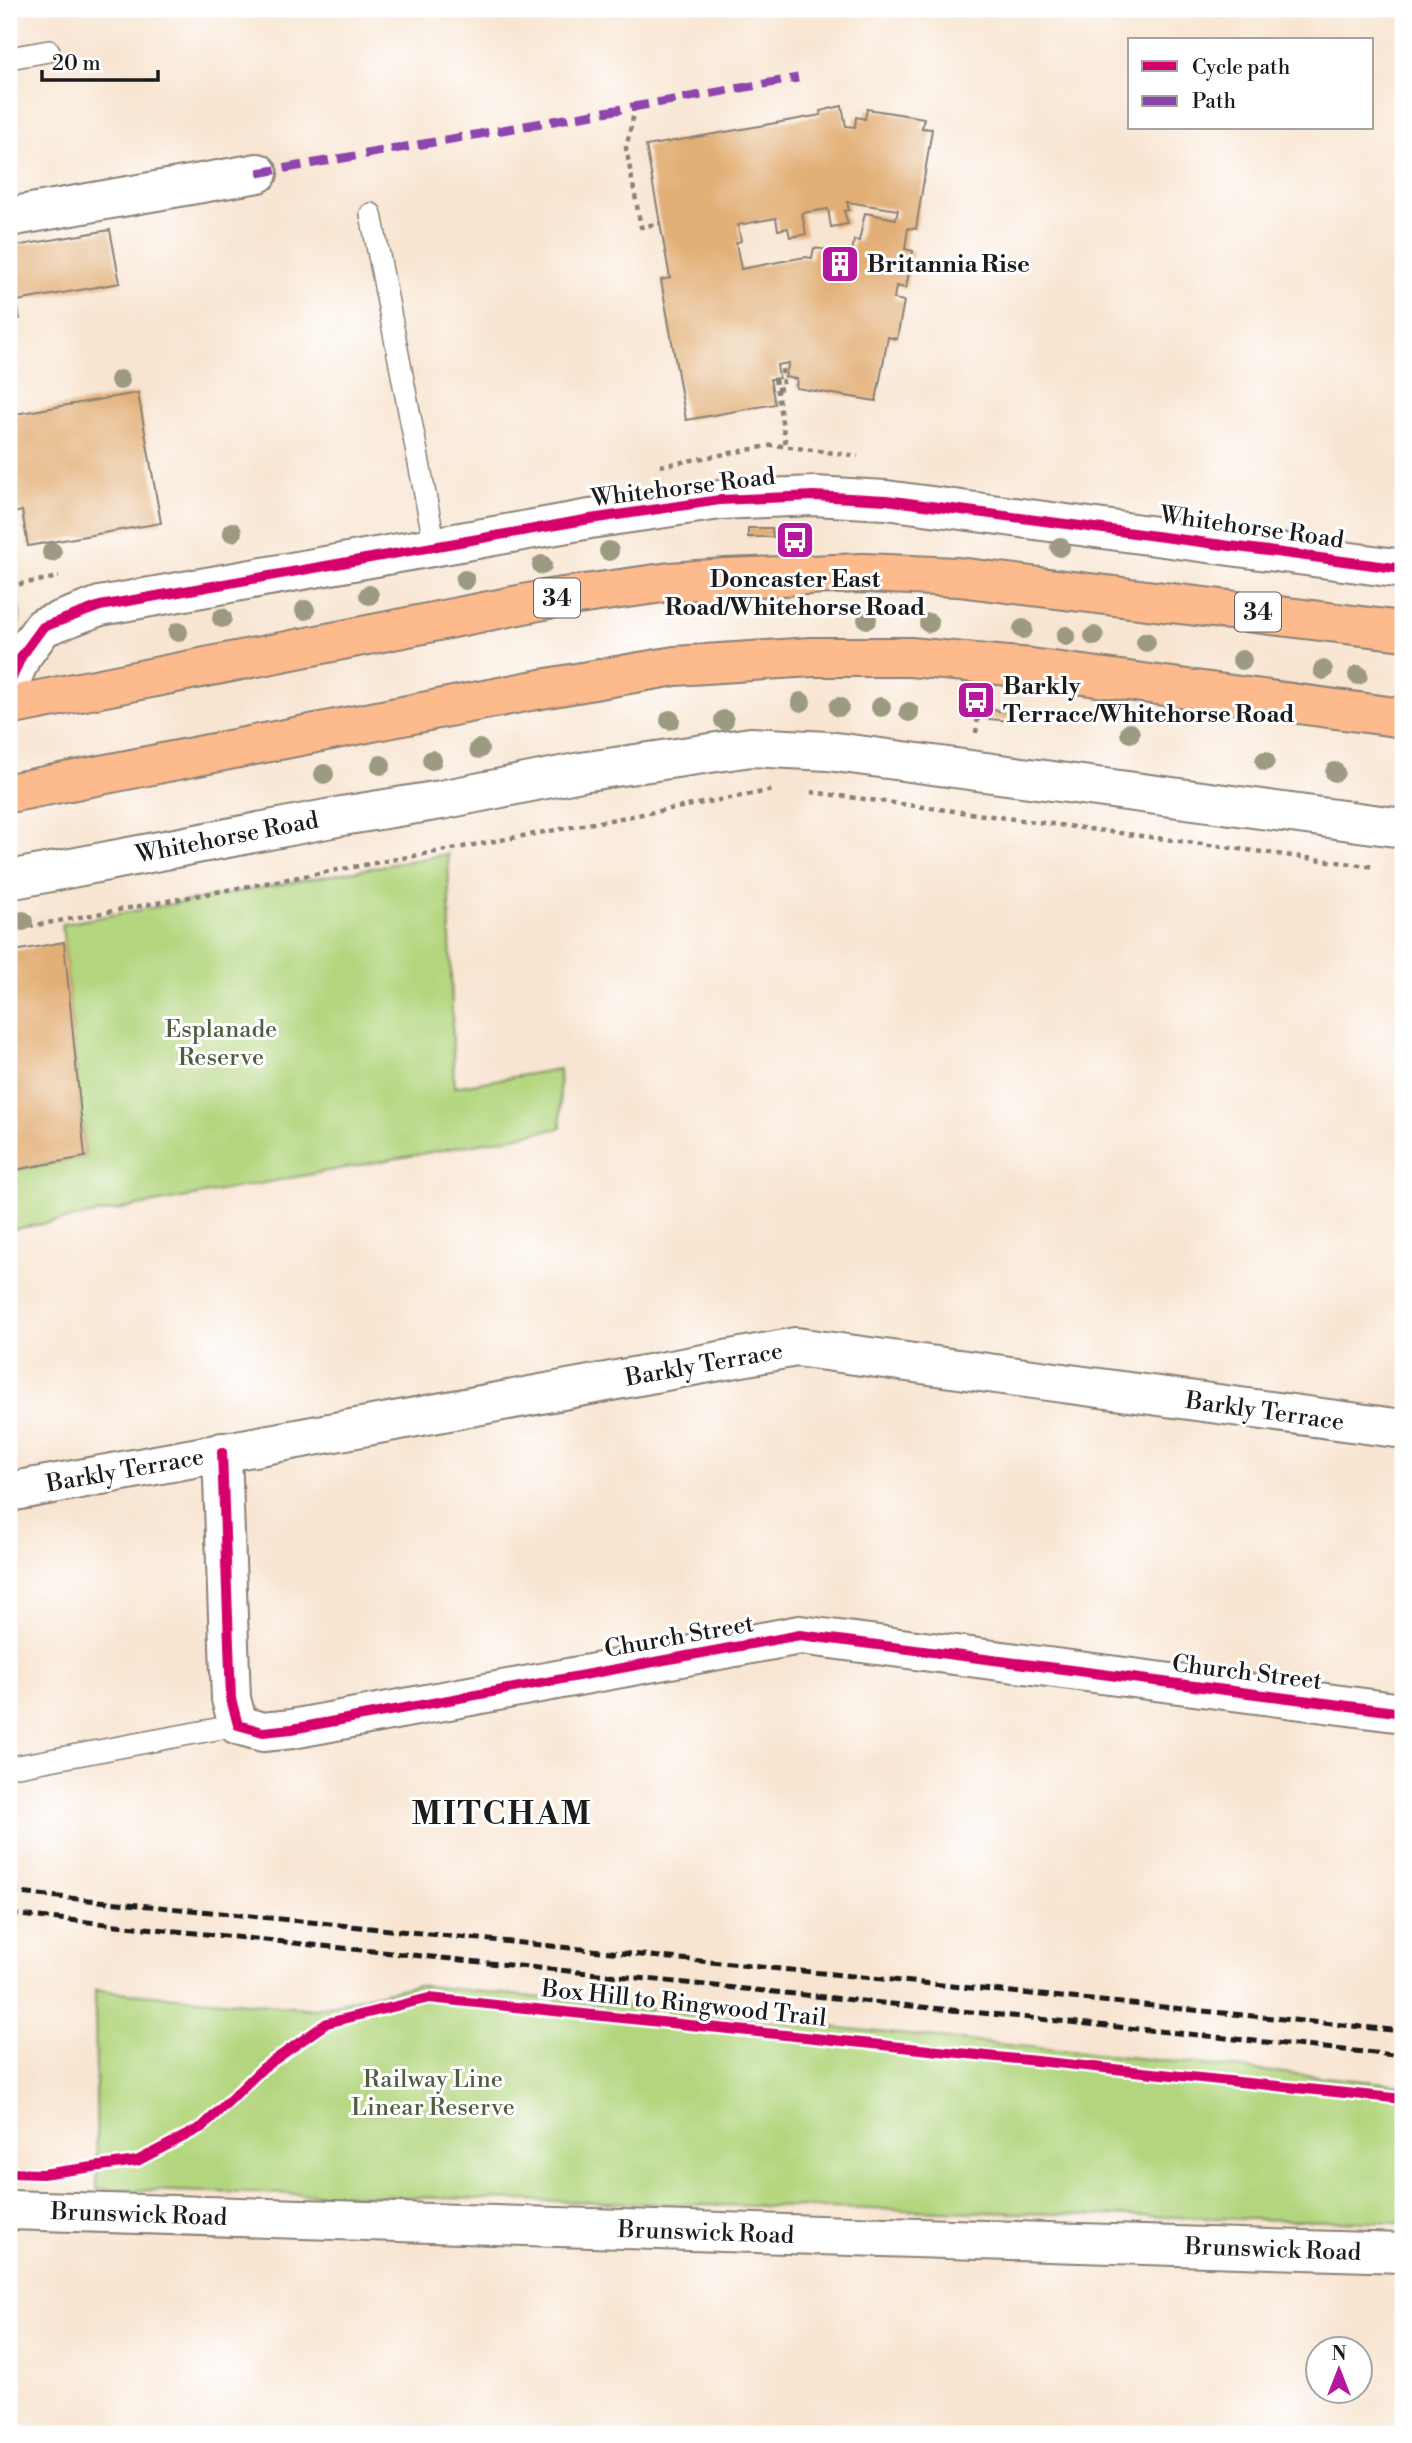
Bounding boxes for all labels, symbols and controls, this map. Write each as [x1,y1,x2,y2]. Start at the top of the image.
scale bar [42,38,158,82]
legend [1128,38,1374,130]
text: 20 m [52,51,101,77]
text: Cycle path [1192,55,1291,81]
text: Path [1192,89,1237,115]
building icon: Britannia Rise [819,243,861,285]
place label: Britannia Rise [867,250,1030,280]
street label: Whitehorse Road [588,462,777,514]
street label: Whitehorse Road [1157,500,1346,556]
bus stop icon: Doncaster East Road/Whitehorse Road [774,519,816,561]
place label: Doncaster East Road/Whitehorse Road [665,565,925,623]
road number: 34 [534,578,580,618]
road number: 34 [1235,592,1281,632]
place label: Barkly Terrace/Whitehorse Road [1003,672,1295,730]
bus stop icon: Barkly Terrace/Whitehorse Road [955,679,997,721]
street label: Whitehorse Road [132,805,321,871]
park label: Esplanade Reserve [165,1015,277,1073]
street label: Barkly Terrace [622,1336,785,1394]
street label: Barkly Terrace [1183,1386,1346,1438]
street label: Barkly Terrace [43,1442,206,1500]
street label: Church Street [602,1609,757,1665]
street label: Church Street [1170,1649,1324,1697]
district label: MITCHAM [411,1794,593,1834]
street label: Box Hill to Ringwood Trail [539,1974,828,2034]
park label: Railway Line Linear Reserve [351,2065,515,2123]
street label: Brunswick Road [49,2197,228,2233]
street label: Brunswick Road [616,2215,795,2251]
street label: Brunswick Road [1183,2232,1362,2268]
north arrow [1304,2334,1374,2404]
text: N [1331,2342,1347,2366]

